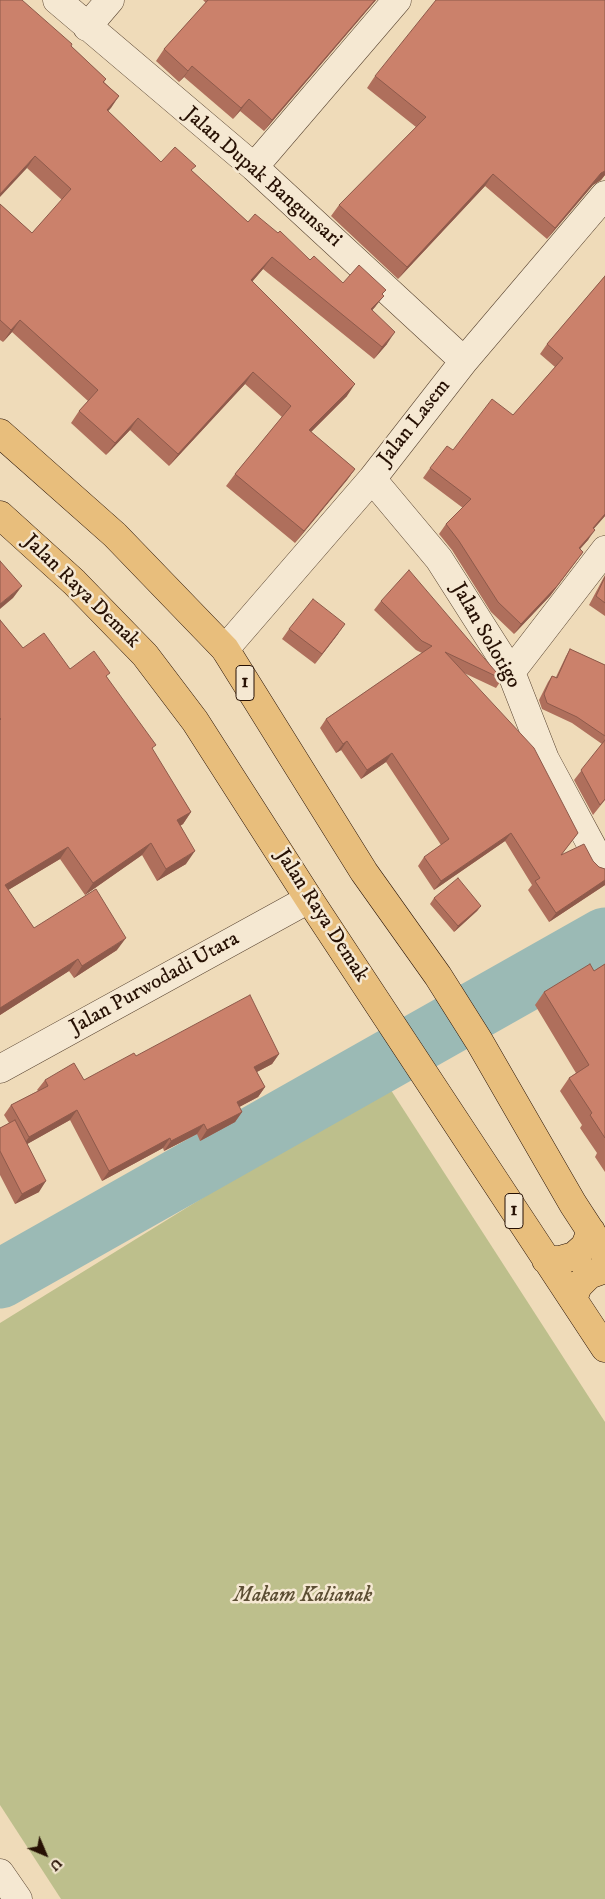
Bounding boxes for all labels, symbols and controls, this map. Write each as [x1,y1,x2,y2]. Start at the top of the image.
street label: Jalan Dupak Bangunsari [178,102,346,254]
street label: Jalan Lasem [373,375,457,471]
street label: Jalan Raya Demak [17,530,145,654]
street label: Jalan Solotigo [445,579,525,693]
road number: 1 [236,666,254,700]
street label: Jalan Raya Demak [269,845,373,987]
street label: Jalan Purwodadi Utara [66,927,244,1041]
road number: 1 [505,1194,523,1228]
park label: Makam Kalianak [234,1584,372,1610]
north arrow [20,1829,70,1879]
text: U [45,1854,66,1875]

